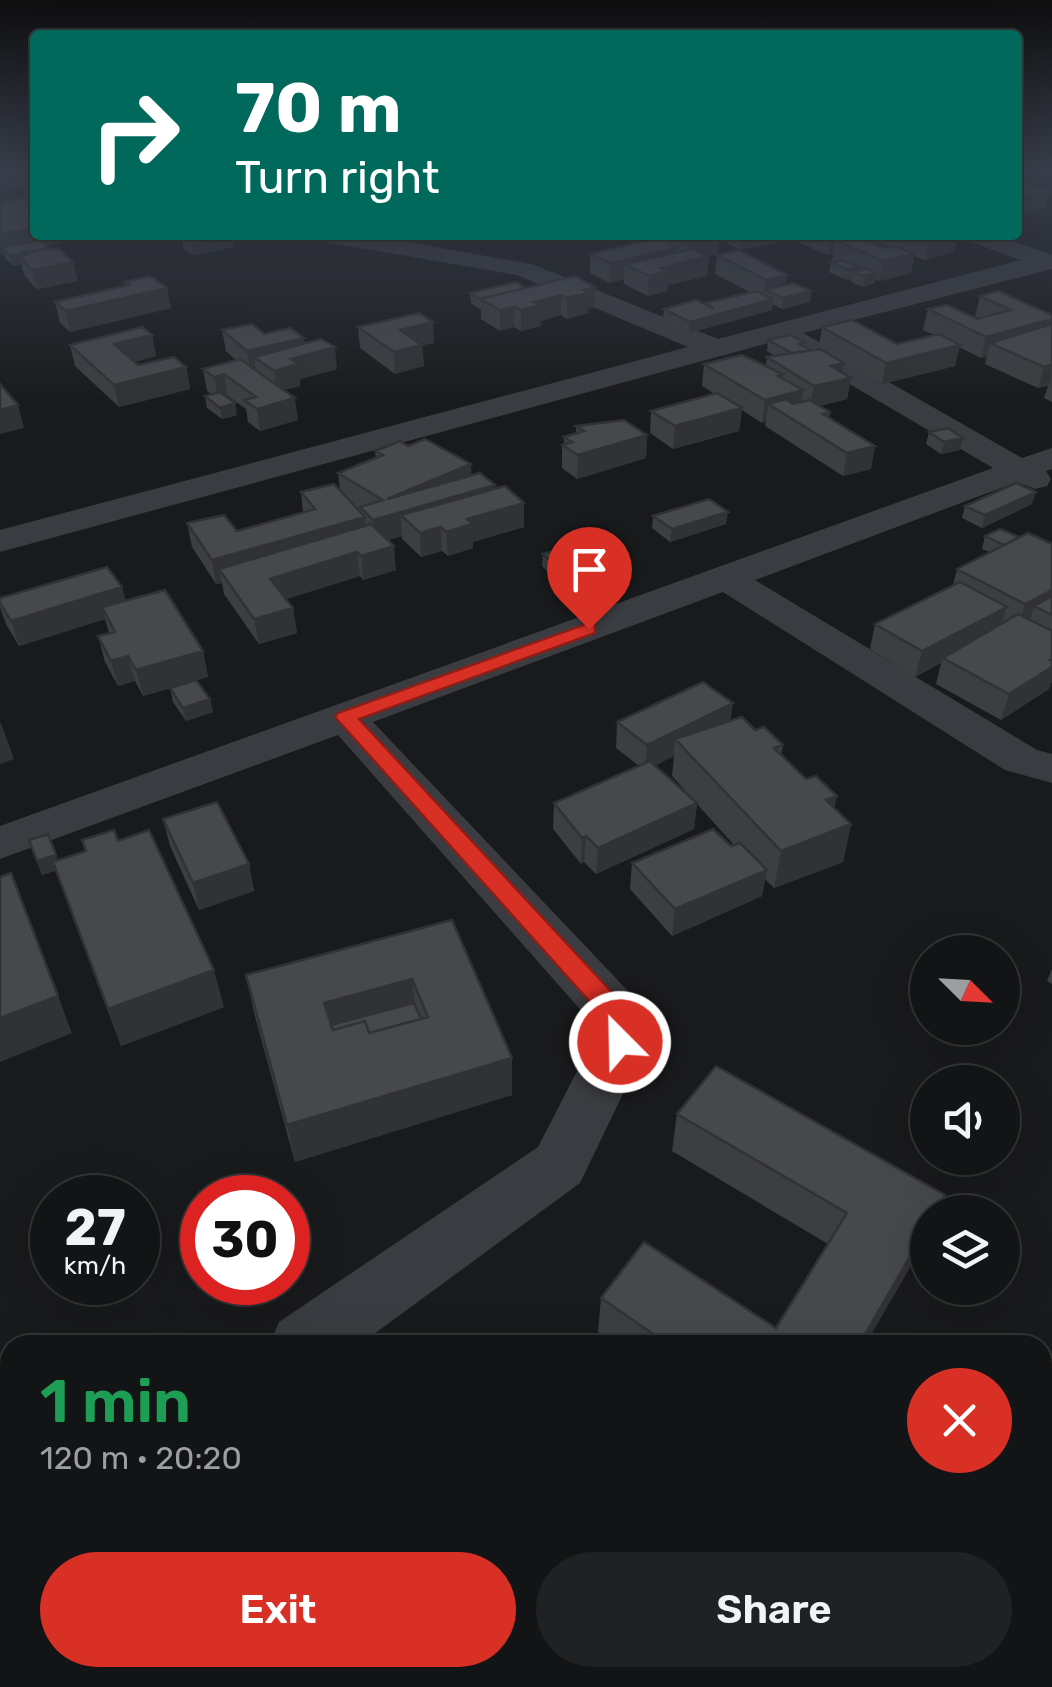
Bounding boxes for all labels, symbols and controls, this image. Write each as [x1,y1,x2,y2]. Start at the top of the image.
text: 70 m [235,67,402,150]
icon: right [70,70,200,200]
text: Turn right [235,151,439,204]
pin [547,527,632,630]
icon: arrive [562,542,617,597]
north arrow [910,935,1020,1045]
map controls [910,935,1020,1305]
position arrow [568,990,672,1094]
button: sound [910,1065,1020,1175]
speed limit sign: 30 [180,1175,310,1305]
button: layers [910,1195,1020,1305]
text: 27 [64,1198,126,1258]
text: km/h [64,1251,126,1280]
text: 1 min [40,1366,191,1437]
button: close [907,1368,1012,1473]
text: 120 m · 20:20 [40,1439,242,1477]
button: Exit [40,1552,516,1667]
button: Share [536,1552,1012,1667]

